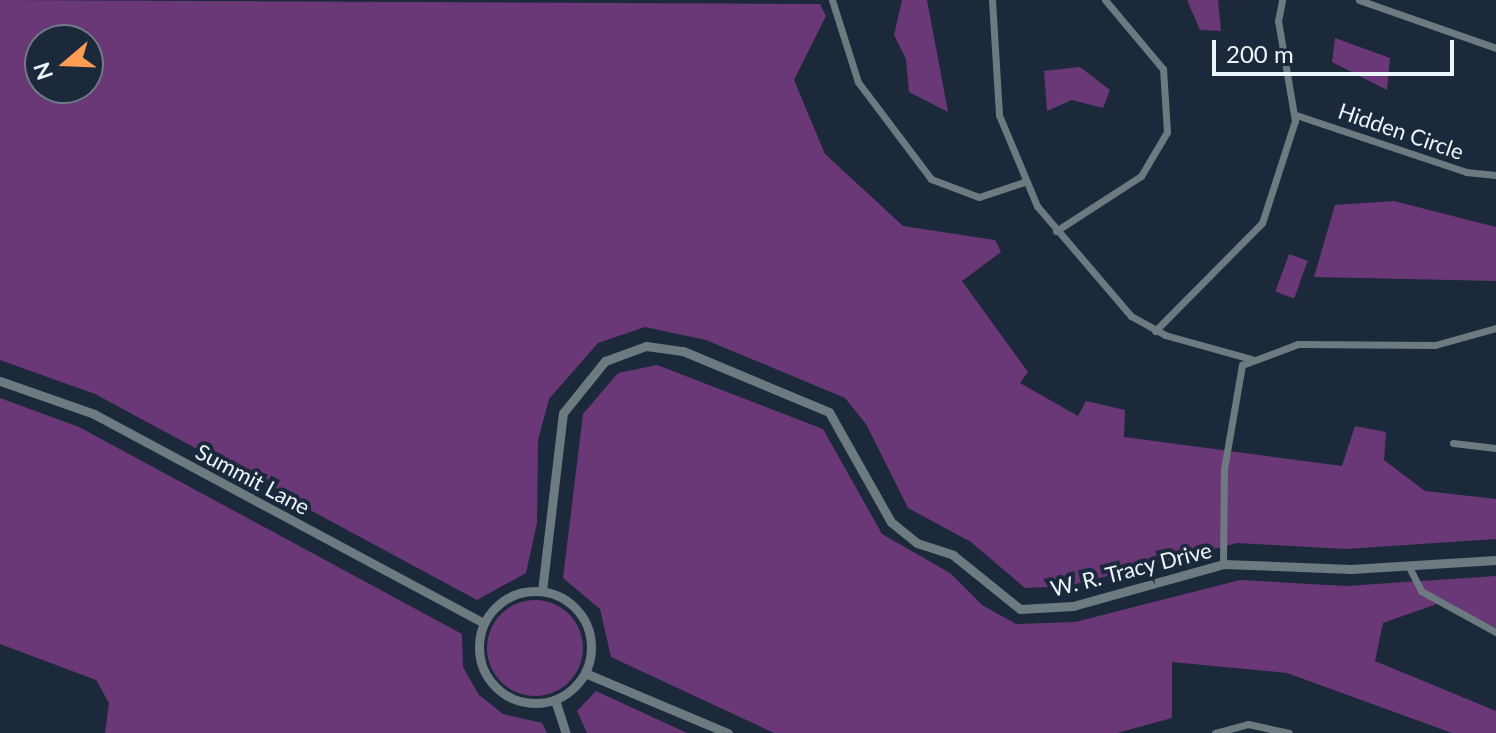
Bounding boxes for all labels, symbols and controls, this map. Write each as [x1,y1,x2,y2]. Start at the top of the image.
north arrow [24,24,104,104]
scale bar [1216,24,1458,74]
text: 200 m [1226,39,1294,68]
text: N [27,59,58,84]
street label: Hidden Circle [1335,97,1467,165]
street label: Summit Lane [192,438,314,520]
street label: W. R. Tracy Drive [1047,536,1215,602]

